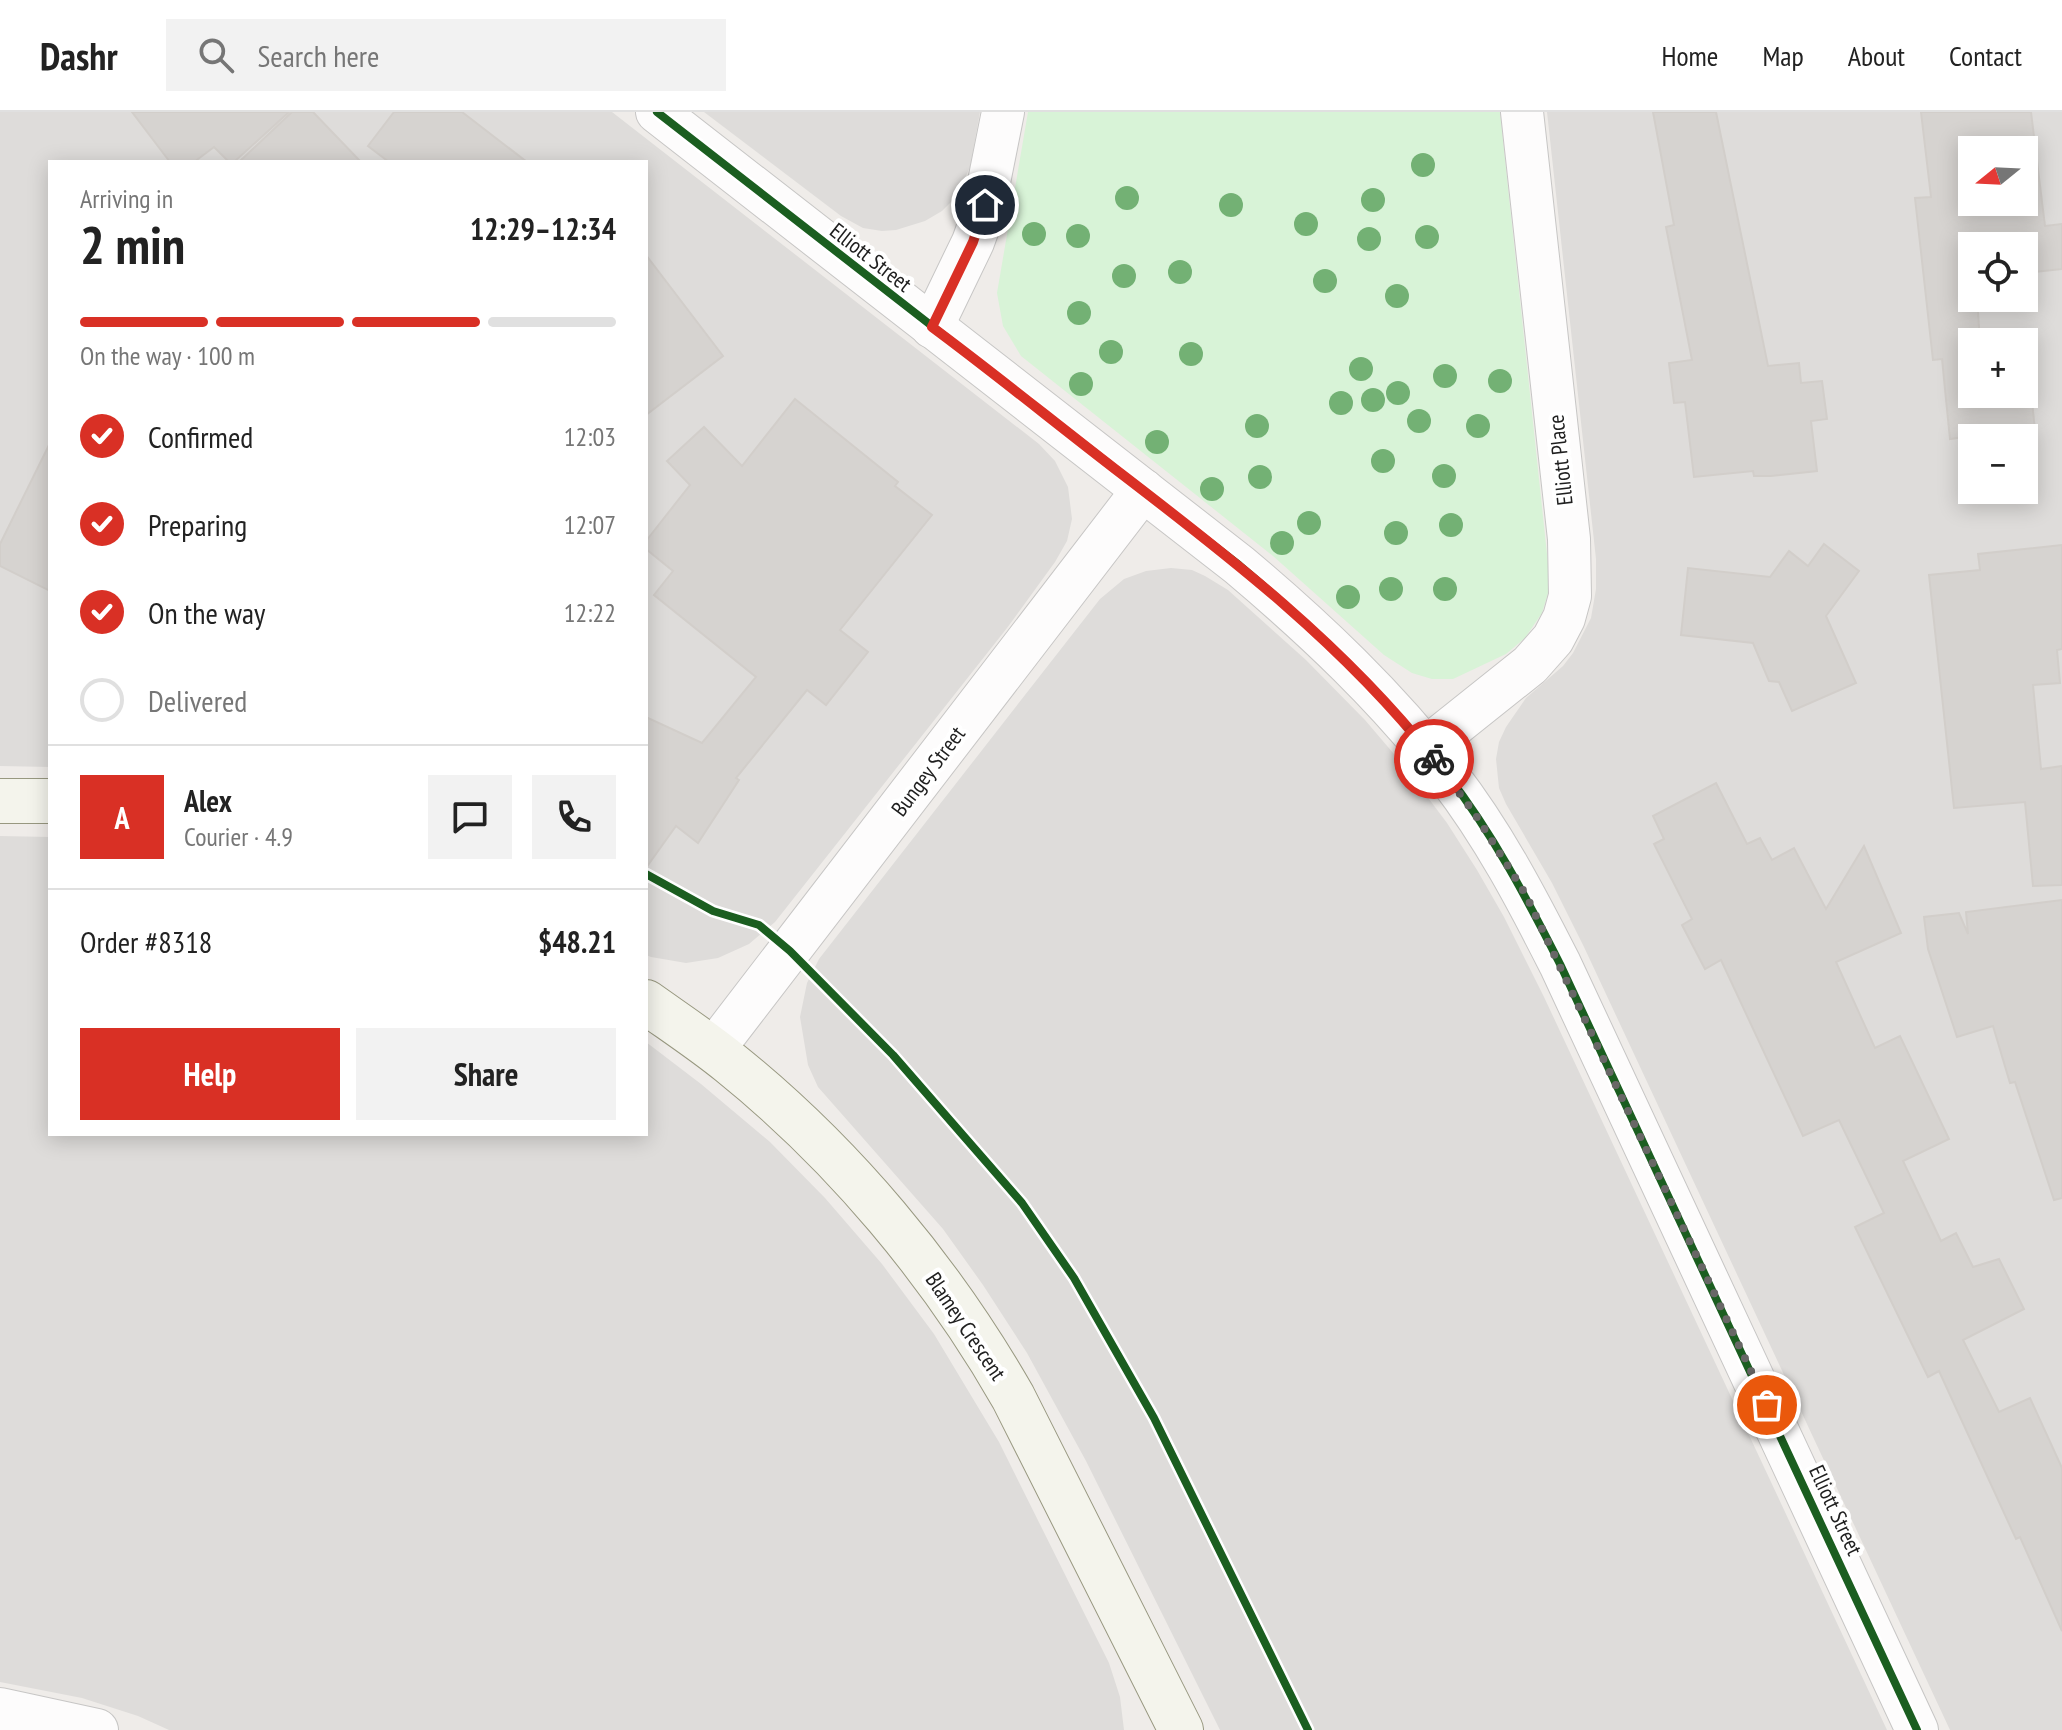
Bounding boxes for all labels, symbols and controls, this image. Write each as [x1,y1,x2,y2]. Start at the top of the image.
search box [166,19,726,91]
text: Dashr [40,31,118,80]
icon: search [194,33,238,77]
text: Search here [258,36,379,75]
text: Home [1662,37,1718,74]
text: Map [1762,37,1804,74]
text: About [1848,37,1905,74]
text: Contact [1949,37,2022,74]
north arrow [1958,136,2038,216]
map controls [1958,136,2038,504]
pin [951,171,1019,239]
text: Arriving in [80,182,173,215]
icon: home [963,183,1007,227]
text: 12:29–12:34 [470,209,616,248]
text: 2 min [80,211,185,278]
street label: Elliott Street [824,216,918,298]
button: locate [1958,232,2038,312]
button: + [1958,328,2038,408]
text: On the way · 100 m [80,339,255,372]
street label: Elliott Place [1541,413,1579,507]
icon: check [80,414,124,458]
text: Confirmed [148,417,253,456]
text: 12:03 [564,420,616,453]
button: − [1958,424,2038,504]
icon: check [80,502,124,546]
text: Preparing [148,505,247,544]
text: 12:07 [564,508,616,541]
icon: check [80,590,124,634]
text: On the way [148,593,265,632]
text: 12:22 [564,596,616,629]
text: Delivered [148,681,247,720]
courier [1394,719,1474,799]
street label: Bungey Street [885,720,971,822]
icon: bike [1412,737,1456,781]
button: chat [428,775,512,859]
button: phone [532,775,616,859]
text: Alex [184,781,232,820]
text: A [114,798,130,837]
text: Courier · 4.9 [184,820,293,853]
text: Order #8318 [80,922,212,961]
text: $48.21 [538,922,616,961]
button: Help [80,1028,340,1120]
button: Share [356,1028,616,1120]
street label: Blamey Crescent [920,1267,1012,1385]
pin [1733,1371,1801,1439]
icon: bag [1745,1383,1789,1427]
street label: Elliott Street [1803,1460,1869,1560]

